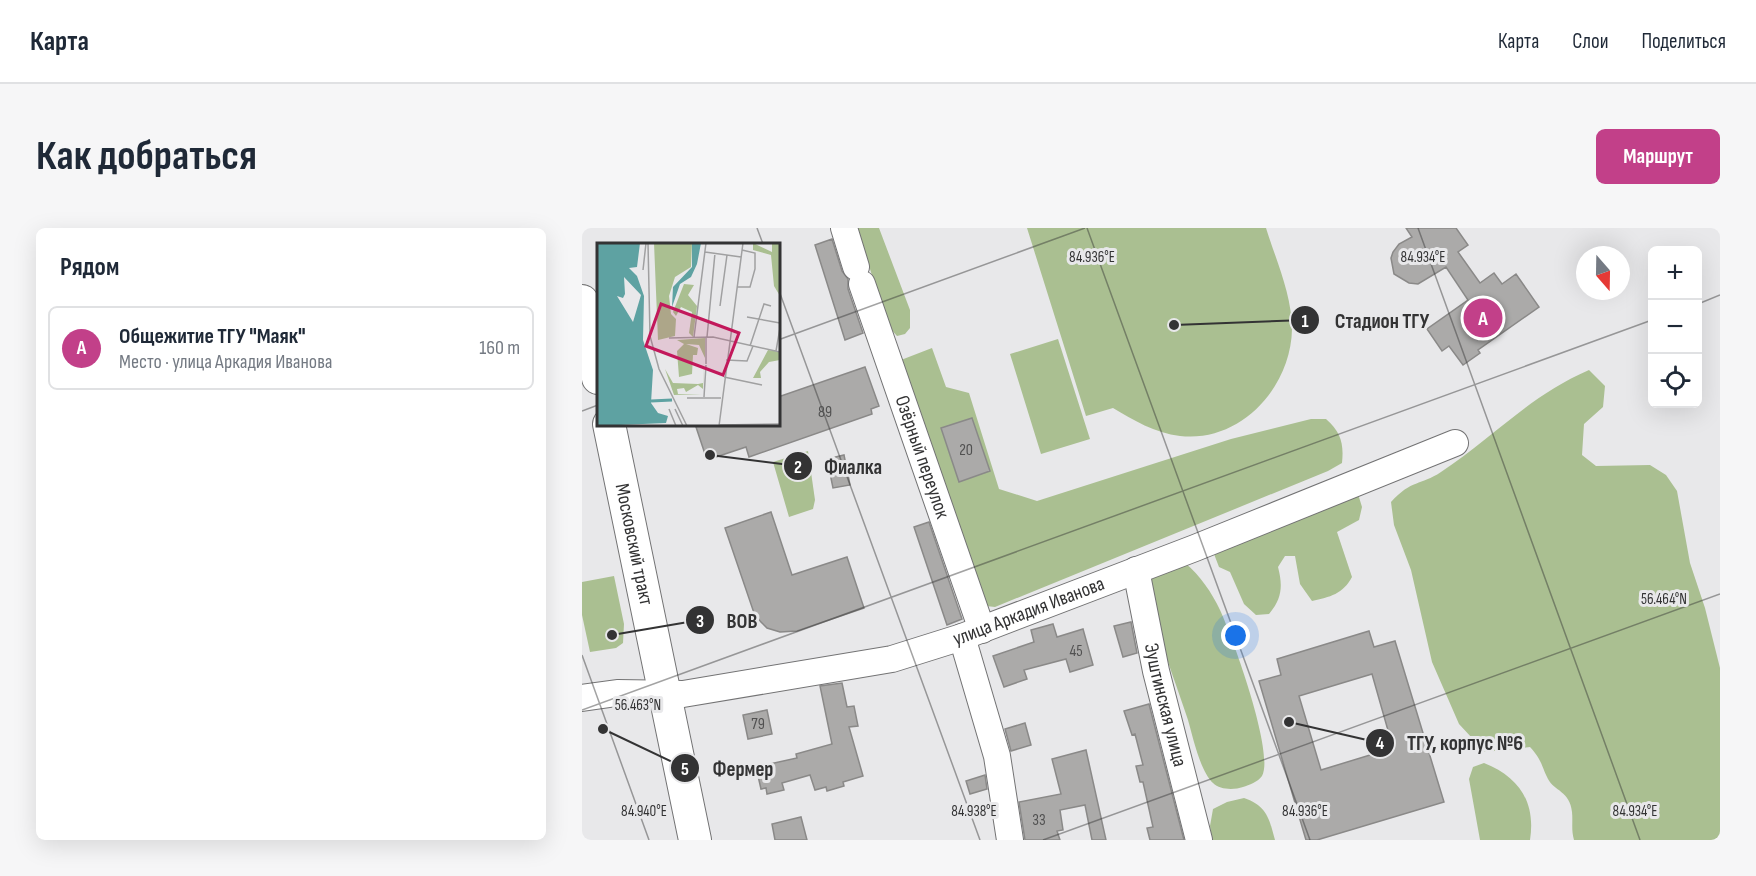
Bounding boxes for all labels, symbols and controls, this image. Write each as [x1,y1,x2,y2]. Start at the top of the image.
text: Карта [30,25,89,58]
text: Карта [1498,29,1539,54]
text: Слои [1572,29,1608,54]
text: Поделиться [1641,29,1726,54]
button: Маршрут [1596,129,1720,184]
text: Как добраться [36,131,257,182]
inset map [597,243,780,426]
north arrow [1576,246,1630,300]
map controls [1648,246,1702,408]
button: + [1648,246,1702,300]
text: 84.936°E [1069,248,1115,267]
text: 84.934°E [1401,248,1445,267]
text: Рядом [60,252,119,283]
pin: A [1464,296,1502,340]
button: − [1648,300,1702,354]
callout: Стадион ТГУ [1290,301,1444,340]
text: Стадион ТГУ [1335,309,1430,334]
text: 1 [1301,311,1309,332]
text: Общежитие ТГУ "Маяк" [119,323,306,350]
text: A [77,336,86,360]
text: 160 m [479,336,520,360]
text: Место · улица Аркадия Иванова [119,350,332,374]
button: locate [1648,354,1702,408]
street label: Озёрный переулок [890,392,955,522]
house number: 89 [818,403,832,422]
house number: 20 [959,441,973,460]
callout: Фиалка [783,447,894,486]
text: Фиалка [824,455,882,480]
text: 2 [794,457,802,478]
street label: Московский тракт [610,481,658,608]
street label: улица Аркадия Иванова [950,572,1108,651]
text: 56.464°N [1641,590,1687,609]
callout: ВОВ [685,601,770,640]
text: ВОВ [727,609,757,634]
text: 3 [696,611,704,632]
your location [1221,621,1250,650]
street label: Эуштинская улица [1139,641,1192,769]
house number: 45 [1069,642,1083,661]
text: 56.463°N [615,696,661,715]
house number: 79 [751,715,765,734]
callout: ТГУ, корпус №6 [1365,723,1535,762]
text: ТГУ, корпус №6 [1407,731,1523,756]
text: 4 [1376,733,1385,754]
callout: Фермер [670,749,785,788]
text: Фермер [713,757,773,782]
text: 5 [681,759,689,780]
text: 84.940°E [621,802,667,821]
text: 84.938°E [951,802,997,821]
text: 84.936°E [1282,802,1328,821]
text: 84.934°E [1613,802,1657,821]
house number: 33 [1032,811,1046,830]

